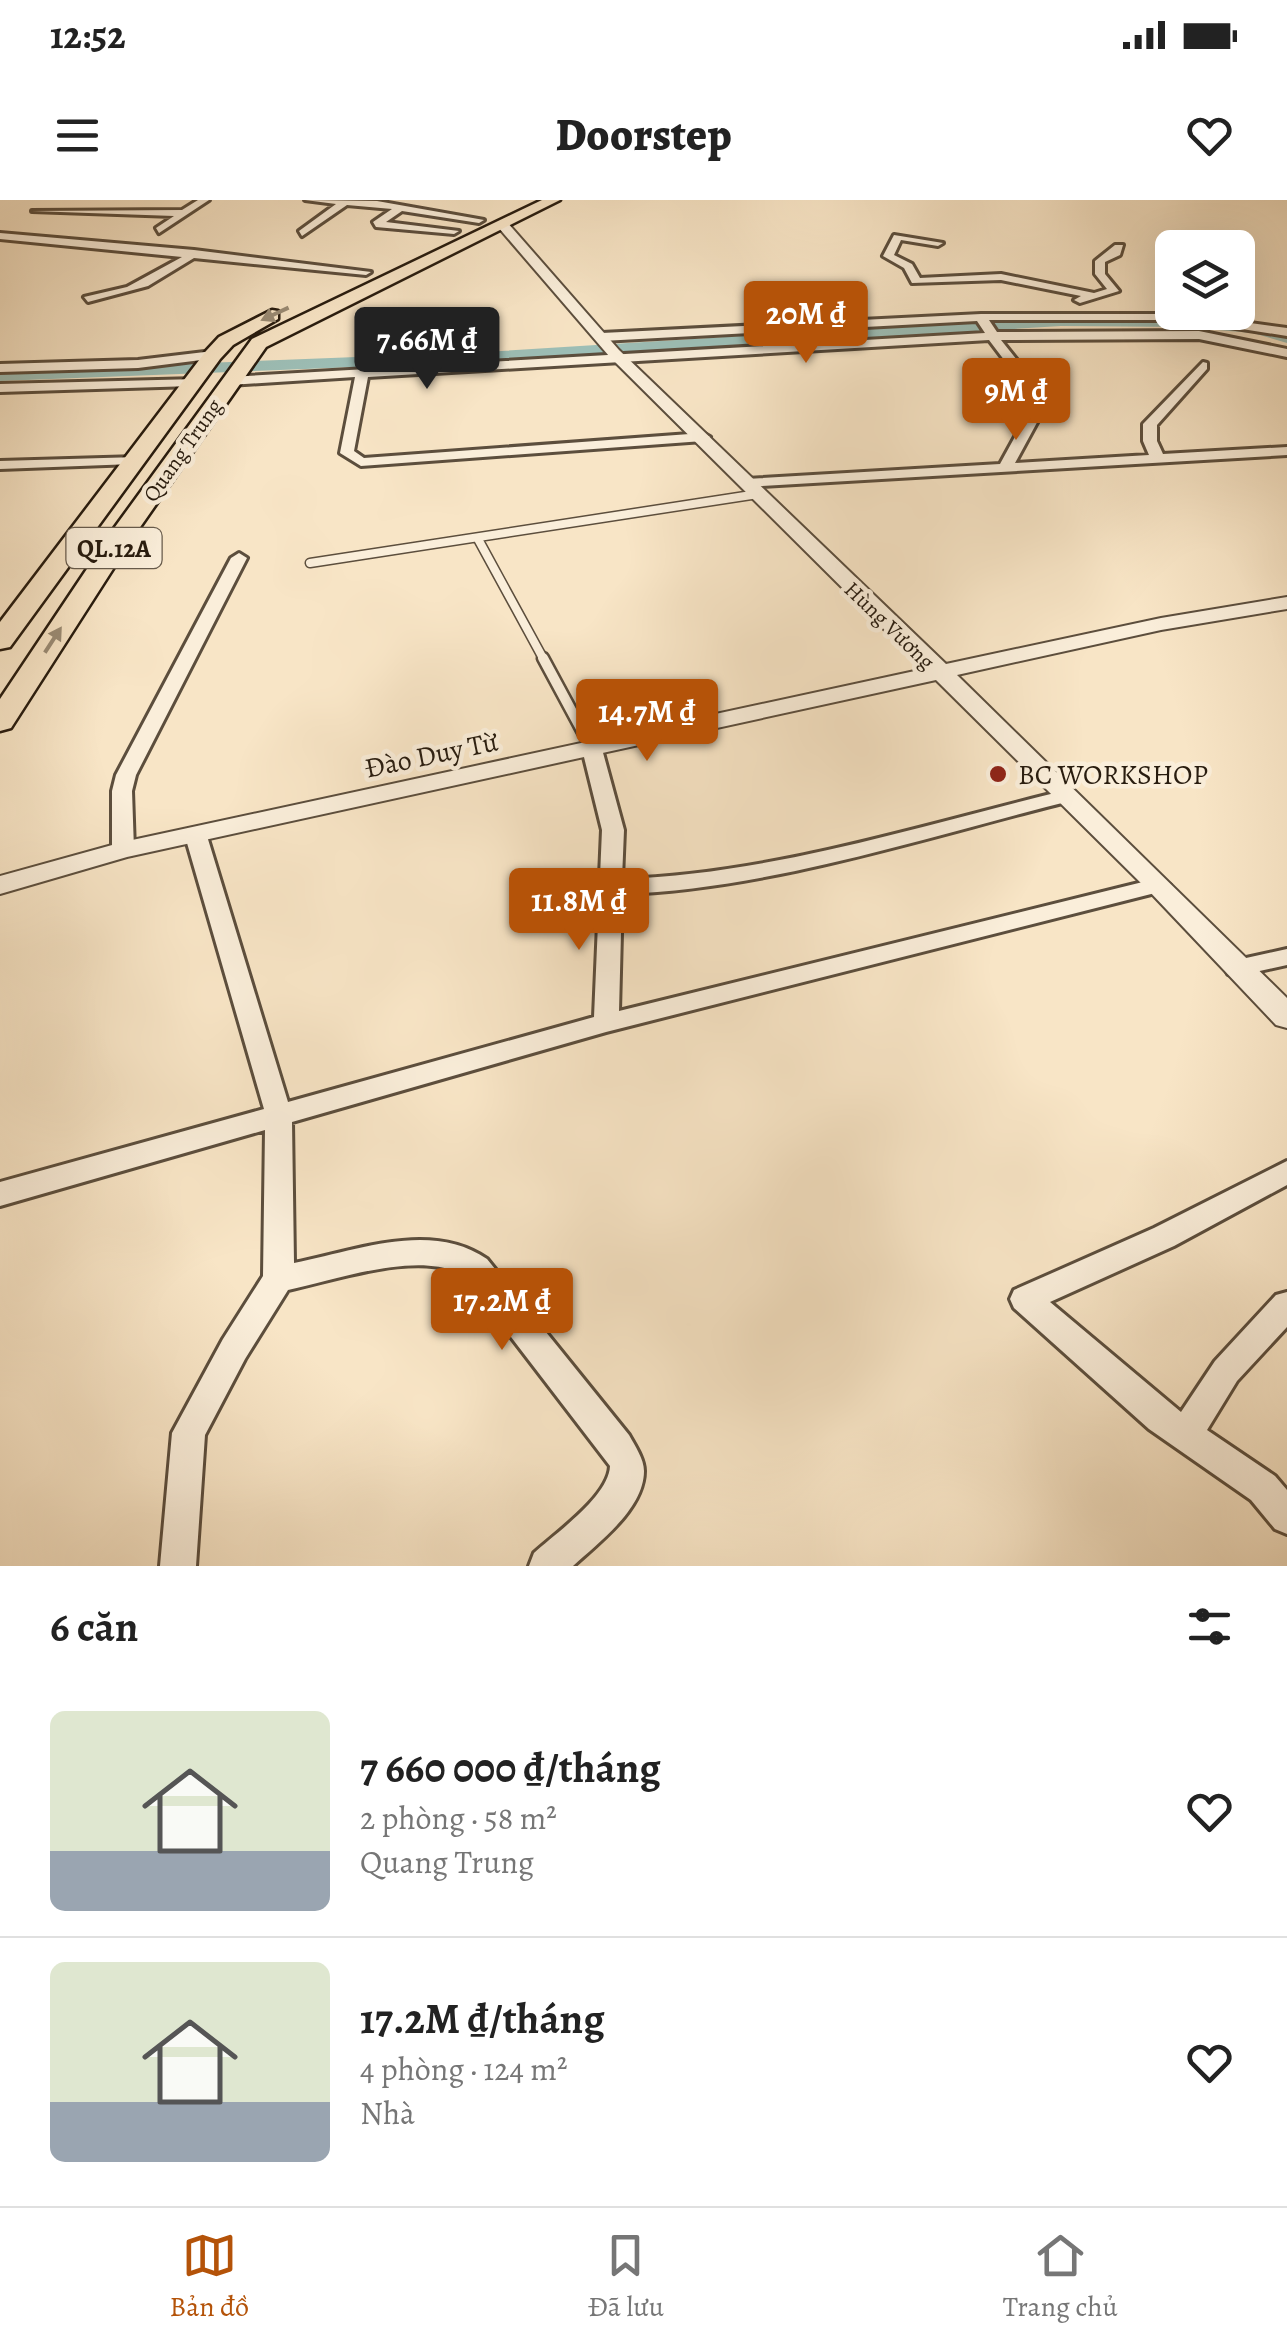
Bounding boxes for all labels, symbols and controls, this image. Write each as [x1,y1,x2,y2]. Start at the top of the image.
text: 12:52 [50,9,126,61]
text: Doorstep [555,104,732,166]
icon: menu [50,108,105,163]
icon: heart [1182,108,1237,163]
map controls [1155,230,1255,330]
button: layers [1155,230,1255,330]
pin: 20M ₫ [736,281,876,366]
text: 20M ₫ [766,291,846,335]
one-way arrow [260,306,290,322]
pin: 7.66M ₫ [335,307,519,392]
text: 7.66M ₫ [376,317,478,361]
pin: 9M ₫ [957,358,1075,443]
text: 9M ₫ [984,368,1048,412]
street label: Quang Trung [136,393,229,508]
road number: QL.12A [66,528,162,568]
street label: Hùng Vương [838,575,941,676]
one-way arrow [44,626,62,654]
pin: 14.7M ₫ [555,679,739,764]
text: 14.7M ₫ [598,689,696,733]
street label: Đào Duy Từ [361,722,502,788]
place label: BC WORKSHOP [1018,756,1208,794]
marker: BC WORKSHOP [987,763,1009,785]
pin: 11.8M ₫ [487,868,671,953]
text: 11.8M ₫ [531,878,627,922]
pin: 17.2M ₫ [410,1268,594,1353]
text: 17.2M ₫ [453,1278,551,1322]
text: 6 căn [50,1598,138,1655]
icon: filters [1182,1599,1237,1654]
text: 7 660 000 ₫/tháng [360,1739,661,1796]
icon: home [130,1751,250,1871]
icon: heart [1182,1784,1237,1839]
text: 2 phòng · 58 m² [360,1796,557,1840]
text: Quang Trung [360,1840,534,1884]
text: 17.2M ₫/tháng [360,1990,605,2047]
icon: home [130,2002,250,2122]
icon: heart [1182,2035,1237,2090]
text: 4 phòng · 124 m² [360,2047,567,2091]
text: Nhà [360,2091,415,2135]
tab: Bản đồ [169,2228,249,2326]
tab: Đã lưu [588,2228,664,2326]
tab: Trang chủ [1003,2228,1118,2326]

